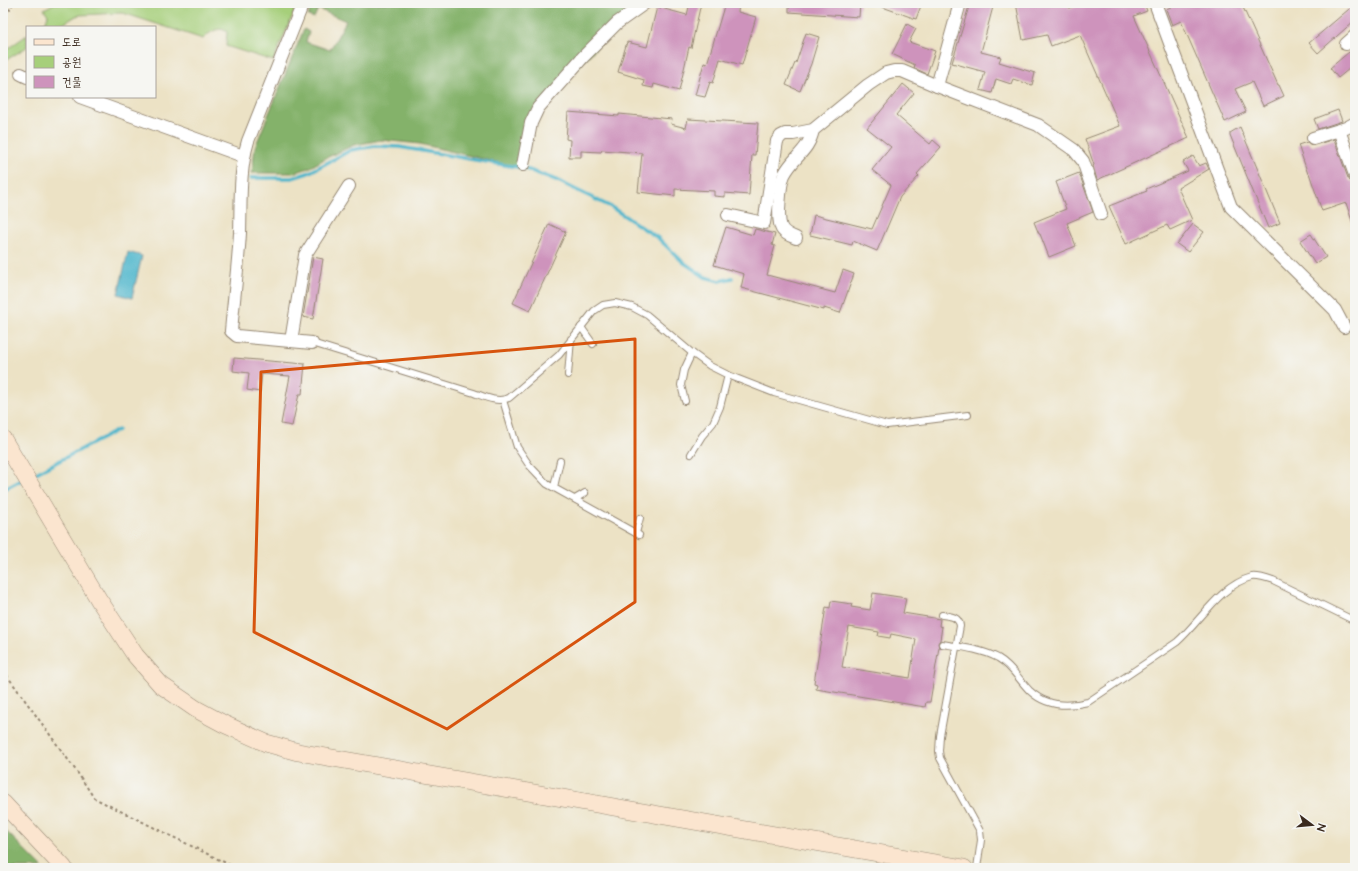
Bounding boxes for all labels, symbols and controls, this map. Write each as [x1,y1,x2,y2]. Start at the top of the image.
legend [26,26,156,98]
text: 도로 [62,34,81,51]
text: 공원 [62,54,81,71]
text: 건물 [62,74,82,91]
north arrow [1292,805,1332,845]
text: N [1313,822,1329,833]

